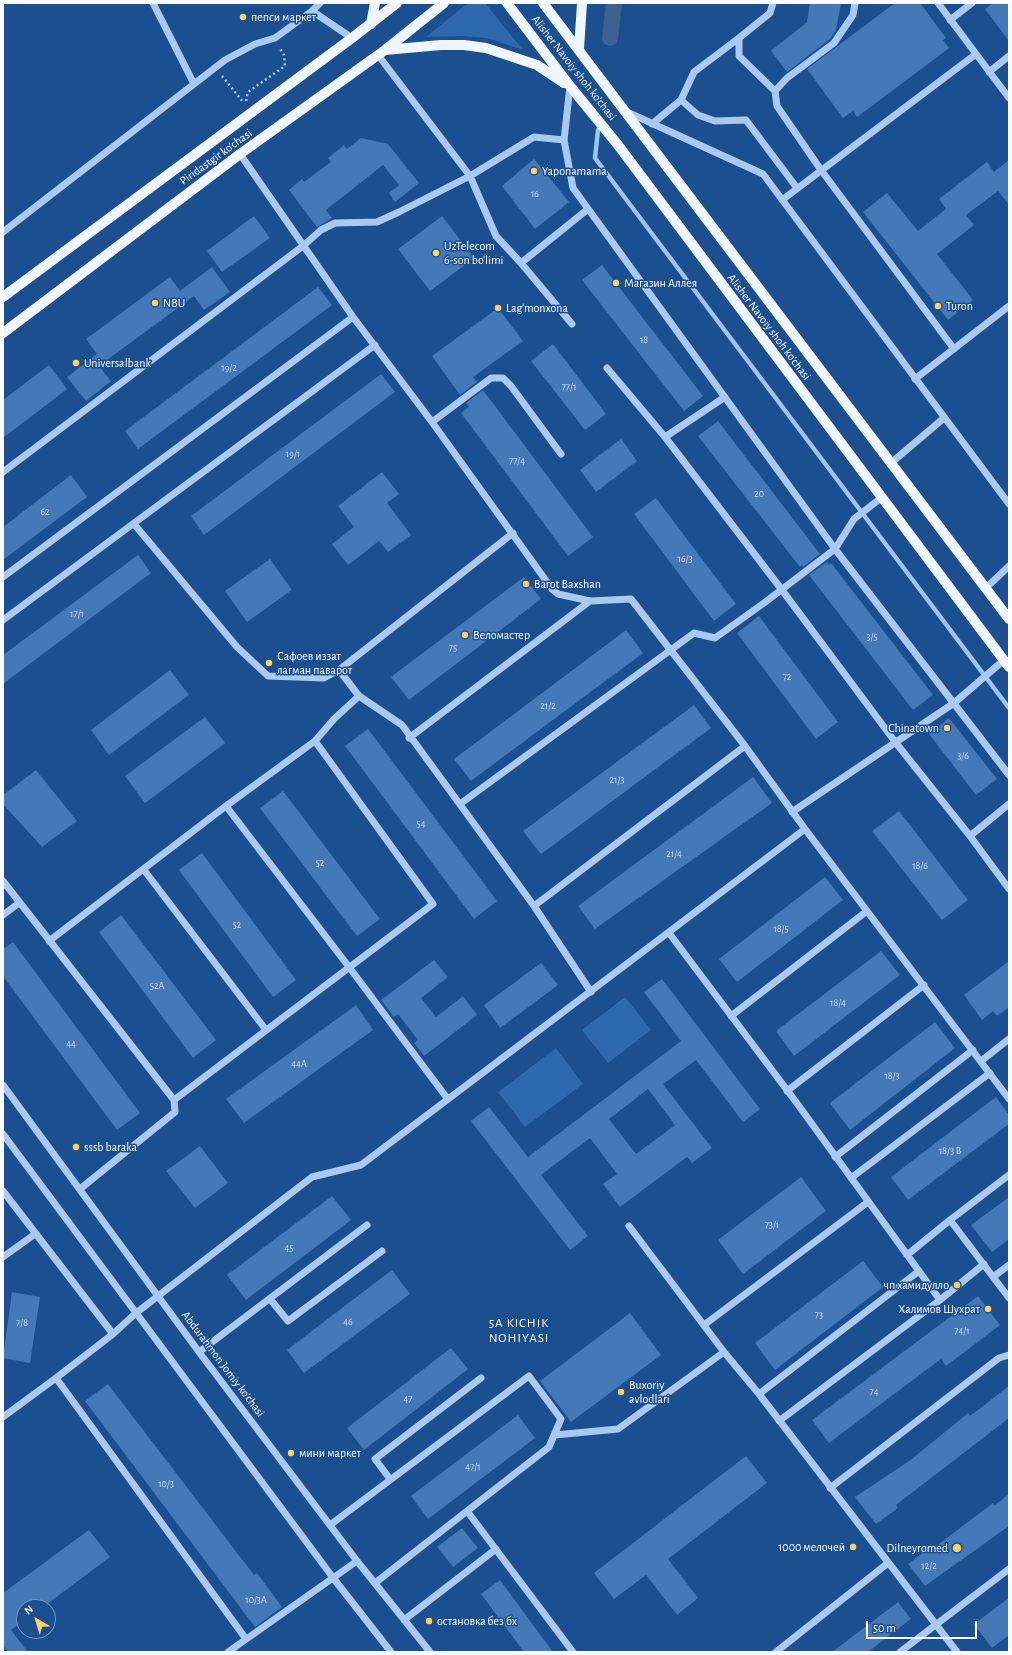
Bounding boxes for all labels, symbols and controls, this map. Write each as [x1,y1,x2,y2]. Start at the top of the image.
place label: пепси маркет [251,10,316,24]
marker: пепси маркет [238,12,248,22]
street label: Alisher Navoiy shoh ko'chasi [528,12,620,124]
street label: Piridastgir ko'chasi [177,126,255,188]
place label: Yaponamama [542,164,607,178]
marker: Yaponamama [529,166,539,176]
house number: 16 [531,188,539,200]
place label: UzTelecom 6-son bo'limi [444,239,503,267]
marker: UzTelecom 6-son bo'limi [431,248,441,258]
street label: Alisher Navoiy shoh ko'chasi [724,271,814,383]
place label: Магазин Аллея [624,276,697,290]
marker: Магазин Аллея [611,278,621,288]
place label: NBU [163,296,185,310]
marker: NBU [150,298,160,308]
place label: Turon [946,299,973,313]
place label: Lag'monxona [506,301,568,315]
marker: Turon [933,301,943,311]
marker: Lag'monxona [493,303,503,313]
house number: 18 [640,334,648,346]
place label: Universalbank [84,356,151,370]
marker: Universalbank [71,358,81,368]
house number: 19/2 [221,362,237,374]
house number: 77/1 [562,381,576,393]
house number: 19/1 [286,448,300,460]
house number: 77/4 [509,455,525,467]
house number: 20 [754,488,764,500]
house number: 62 [40,506,50,518]
house number: 16/3 [677,553,693,565]
place label: Barot Baxshan [534,577,601,591]
marker: Barot Baxshan [521,579,531,589]
house number: 17/1 [70,608,84,620]
place label: Веломастер [473,628,530,642]
marker: Веломастер [460,630,470,640]
house number: 3/5 [866,631,878,643]
house number: 75 [449,642,457,654]
place label: Сафоев иззат лагман паварот [277,649,352,677]
marker: Сафоев иззат лагман паварот [264,658,274,668]
house number: 72 [783,671,791,683]
house number: 21/2 [540,700,556,712]
place label: Chinatown [888,721,939,735]
marker: Chinatown [942,723,952,733]
house number: 3/6 [957,750,969,762]
house number: 21/3 [610,774,624,786]
house number: 54 [417,818,425,830]
house number: 21/4 [666,848,682,860]
house number: 52 [316,857,324,869]
house number: 18/6 [912,860,928,872]
house number: 52 [233,919,241,931]
house number: 18/5 [773,923,789,935]
house number: 52A [150,980,164,992]
house number: 18/4 [830,997,846,1009]
house number: 44 [66,1038,76,1050]
house number: 44A [291,1058,307,1070]
house number: 18/3 [884,1070,900,1082]
place label: sssb baraka [84,1140,137,1154]
marker: sssb baraka [71,1142,81,1152]
house number: 18/3 B [939,1145,961,1157]
house number: 73/1 [765,1219,779,1231]
house number: 45 [285,1242,293,1254]
place label: чп хамидулло [883,1278,949,1292]
marker: чп хамидулло [952,1280,962,1290]
place label: Халимов Шухрат [898,1302,980,1316]
marker: Халимов Шухрат [983,1304,993,1314]
street label: Abdurahmon Jomiy ko'chasi [178,1308,268,1420]
house number: 73 [815,1309,823,1321]
district label: 5A KICHIK NOHIYASI [489,1315,549,1346]
house number: 46 [343,1316,353,1328]
house number: 7/8 [16,1317,28,1329]
house number: 74/1 [954,1325,970,1337]
place label: Buxoriy avlodlari [629,1378,670,1406]
house number: 74 [870,1386,878,1398]
marker: Buxoriy avlodlari [616,1387,626,1397]
house number: 47 [404,1393,412,1405]
place label: мини маркет [299,1446,361,1460]
marker: мини маркет [286,1448,296,1458]
house number: 47/1 [465,1461,481,1473]
house number: 10/3 [158,1478,174,1490]
place label: 1000 мелочей [778,1540,845,1554]
place label: Dilneyromed [887,1541,948,1555]
marker: 1000 мелочей [848,1542,858,1552]
marker: Dilneyromed [951,1542,963,1554]
house number: 12/2 [921,1560,937,1572]
house number: 10/3A [245,1594,267,1606]
north arrow [16,1599,56,1639]
text: N [23,1603,35,1617]
scale bar [868,1613,979,1639]
place label: остановка без бх [437,1614,517,1628]
marker: остановка без бх [424,1616,434,1626]
text: 50 m [873,1622,896,1634]

